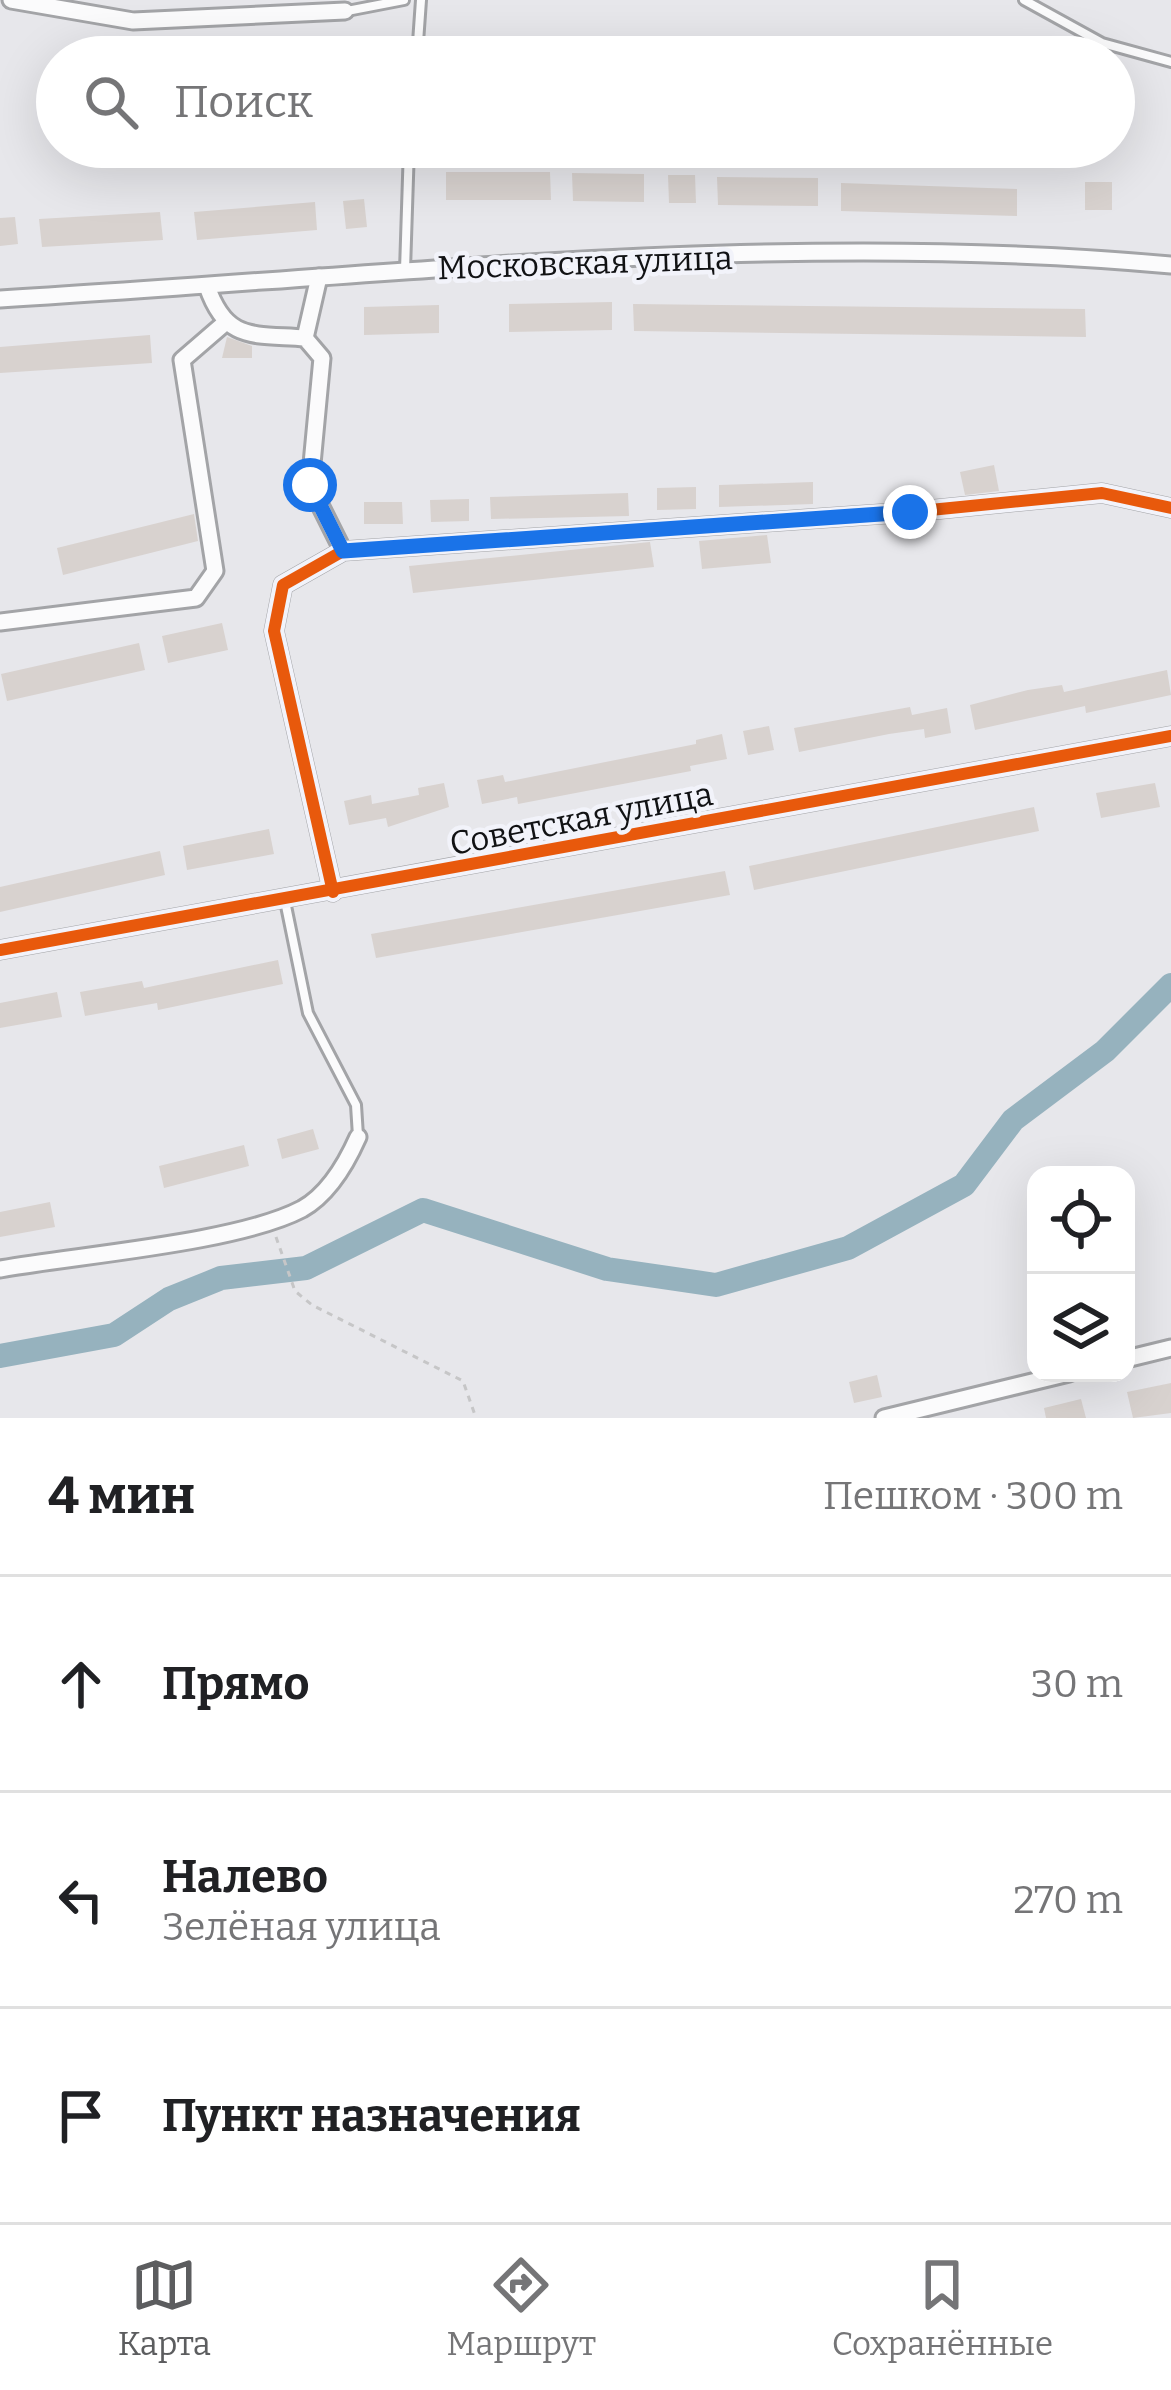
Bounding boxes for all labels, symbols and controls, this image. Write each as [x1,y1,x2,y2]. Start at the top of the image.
search box [36,36,1135,168]
icon: search [78,69,144,135]
text: Поиск [174,75,313,129]
street label: Московская улица [437,238,733,288]
route start [283,458,337,512]
route end [883,485,937,539]
street label: Советская улица [446,774,716,864]
map controls [1027,1166,1135,1382]
button: locate [1027,1166,1135,1274]
button: layers [1027,1274,1135,1382]
text: 4 мин [48,1465,195,1527]
text: Пешком · 300 m [823,1473,1123,1519]
icon: ahead [48,1651,114,1717]
text: Прямо [162,1657,309,1711]
text: 30 m [1031,1661,1123,1707]
text: Налево [162,1850,328,1904]
icon: left [48,1867,114,1933]
text: 270 m [1013,1877,1123,1923]
text: Зелёная улица [162,1904,441,1950]
icon: arrive [48,2083,114,2149]
text: Пункт назначения [162,2089,581,2143]
tab: Карта [118,2252,211,2364]
tab: Маршрут [447,2252,596,2364]
tab: Сохранённые [832,2252,1053,2364]

